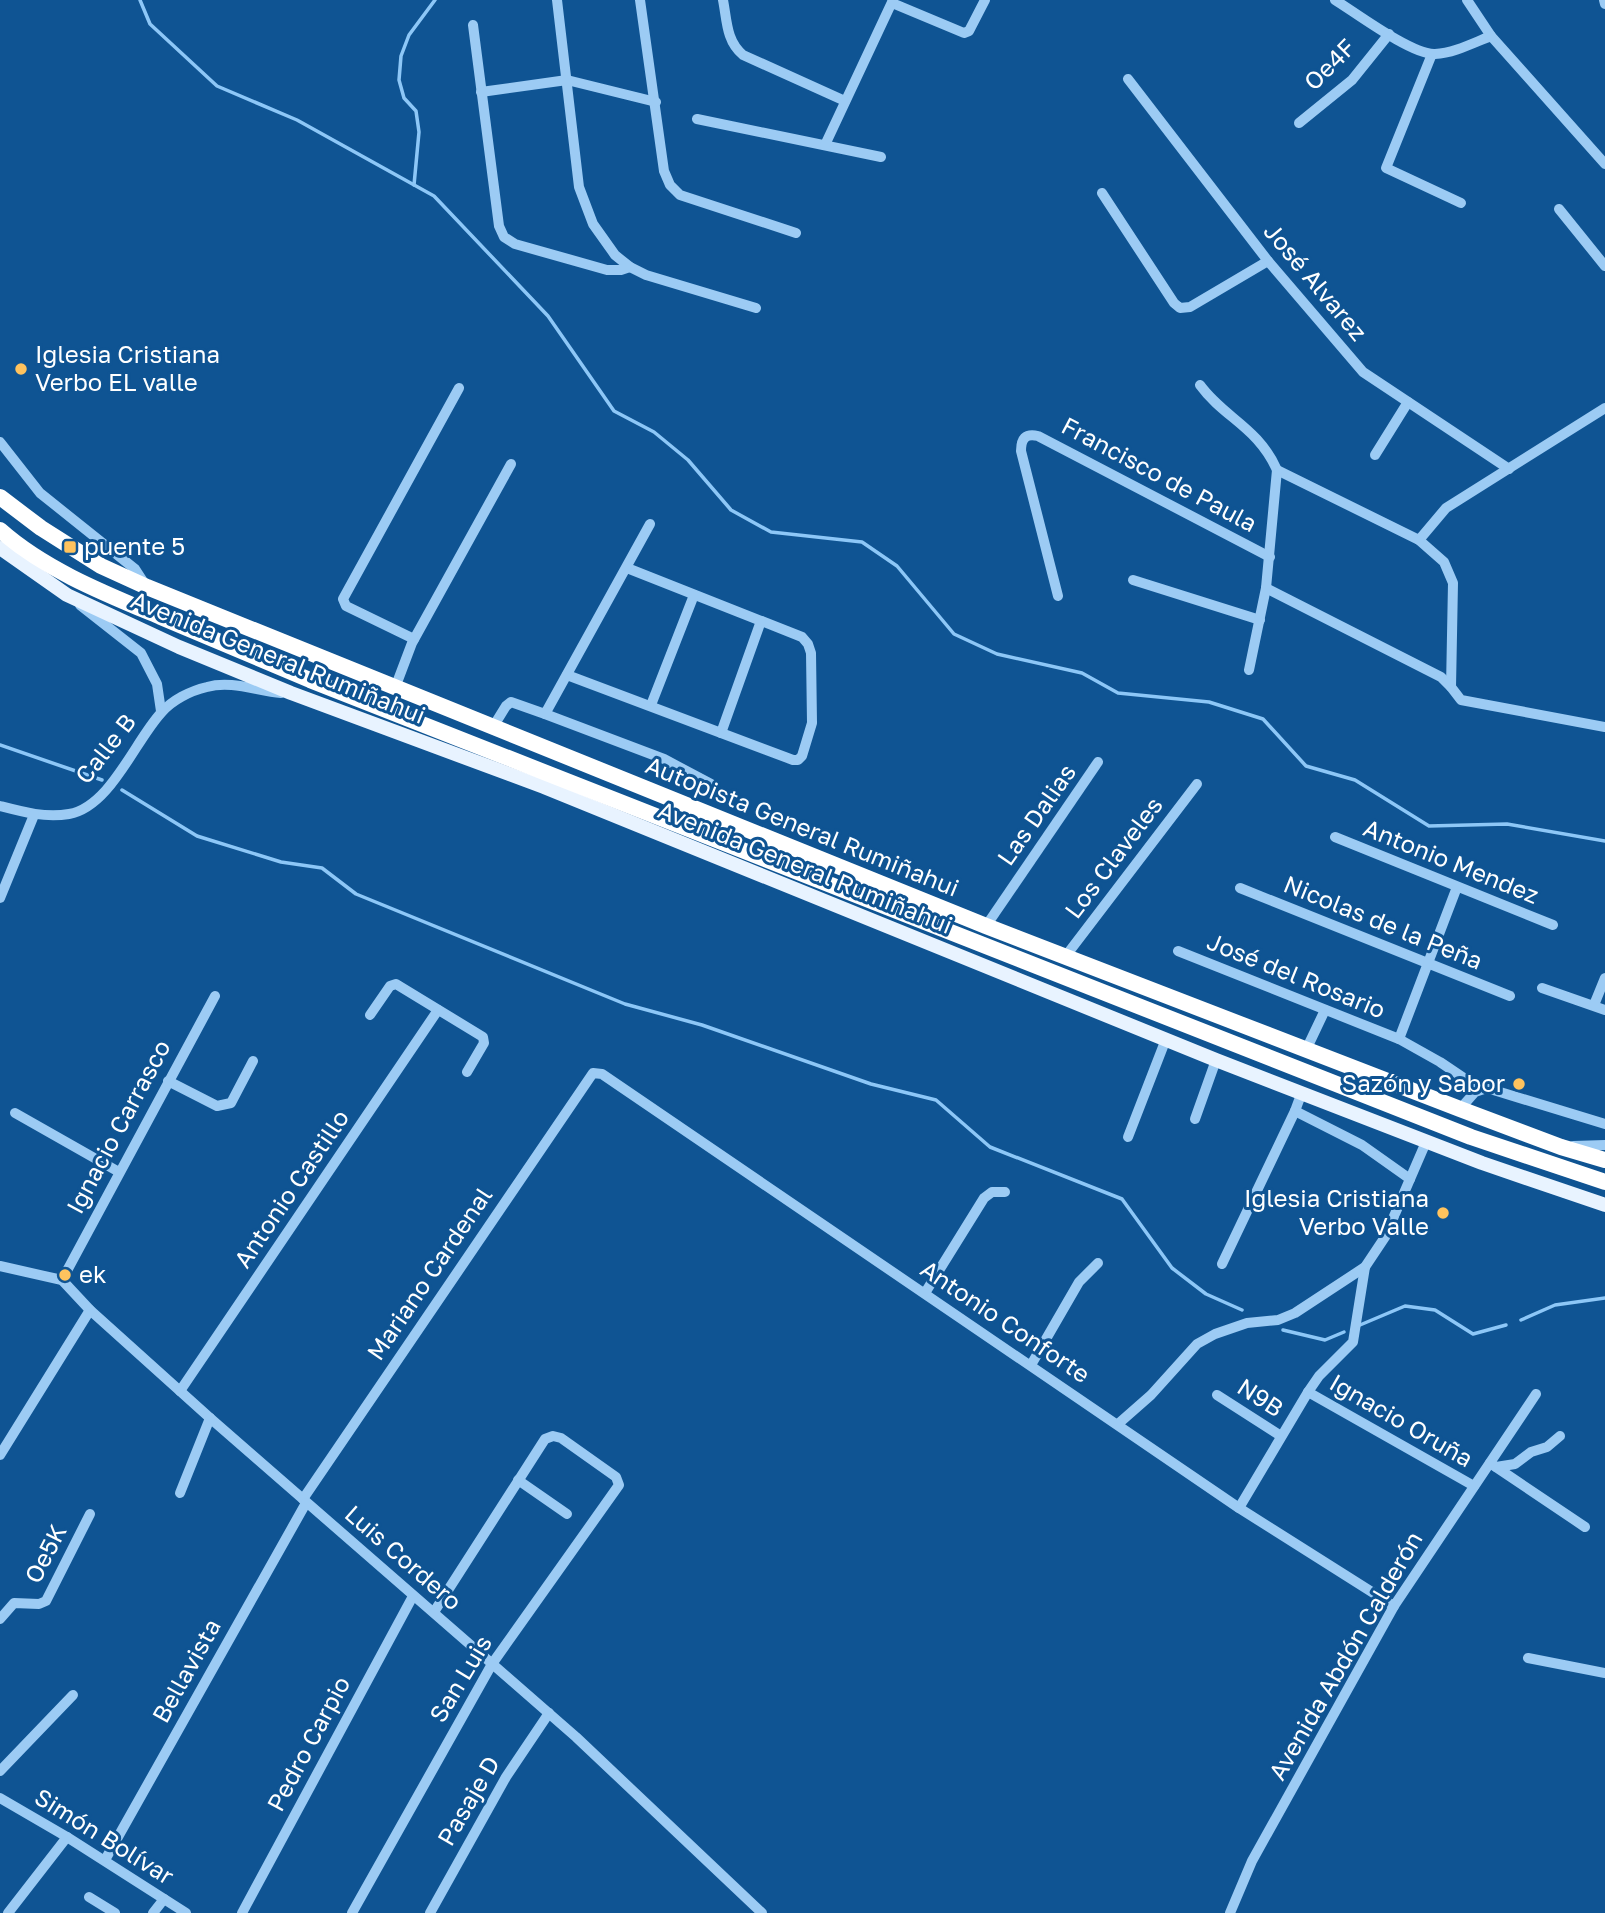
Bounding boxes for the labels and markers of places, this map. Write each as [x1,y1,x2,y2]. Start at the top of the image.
place label: Iglesia Cristiana Verbo EL valle [35,339,220,396]
marker: Iglesia Cristiana Verbo EL valle [13,361,29,377]
place label: puente 5 [84,531,185,560]
marker: puente 5 [62,539,78,555]
place label: Sazón y Sabor [1342,1068,1505,1097]
marker: Sazón y Sabor [1511,1076,1527,1092]
place label: Iglesia Cristiana Verbo Valle [1244,1183,1429,1240]
marker: Iglesia Cristiana Verbo Valle [1435,1205,1451,1221]
place label: ek [79,1259,106,1288]
marker: ek [57,1267,73,1283]

